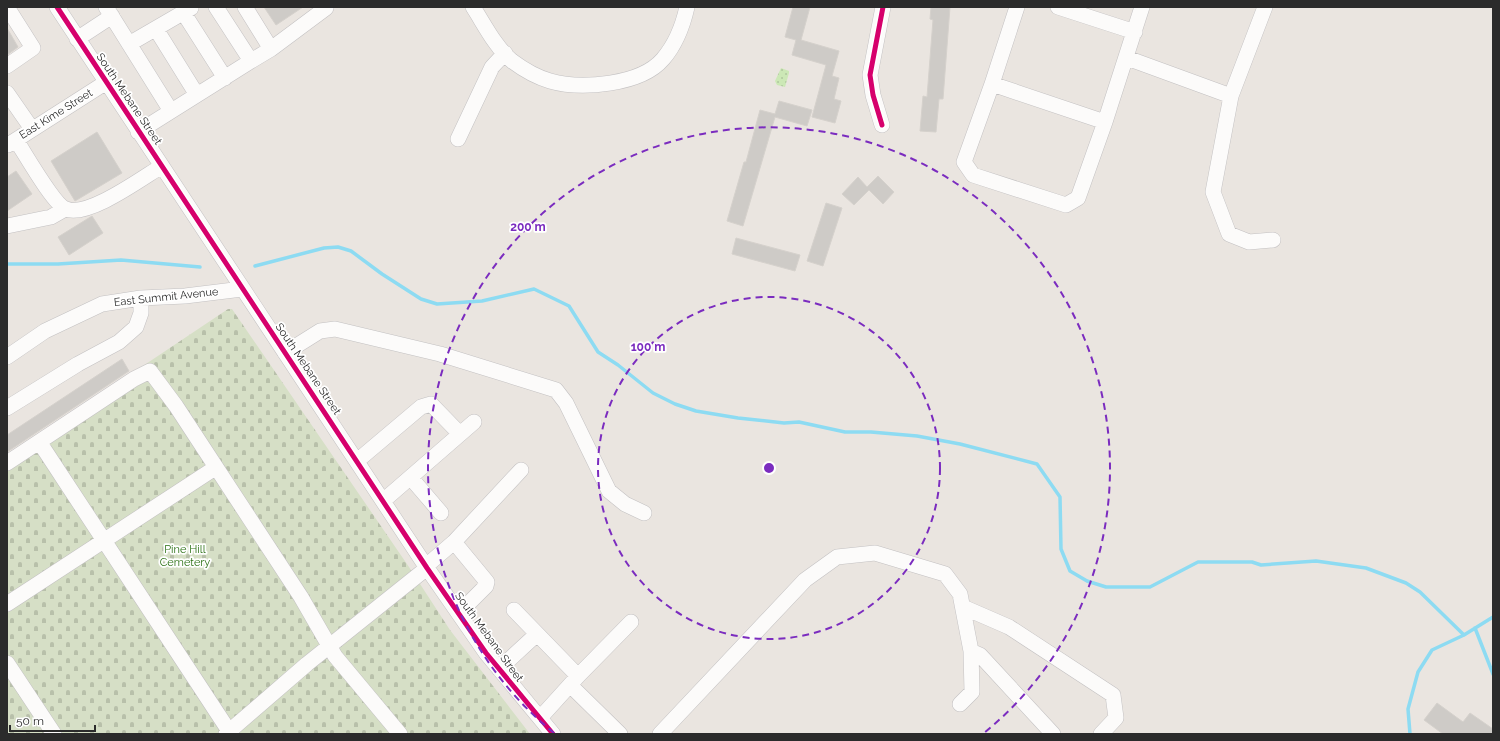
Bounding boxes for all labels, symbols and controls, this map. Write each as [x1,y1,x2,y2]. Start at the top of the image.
street label: South Mebane Street [94,51,165,148]
street label: East Kime Street [17,86,95,142]
text: 200 m [510,220,546,234]
street label: East Summit Avenue [113,285,219,309]
street label: South Mebane Street [273,321,344,418]
text: 100 m [631,340,665,354]
centre of rings [762,461,776,475]
park label: Pine Hill Cemetery [160,543,210,569]
street label: South Mebane Street [452,590,526,685]
scale bar [10,707,95,733]
text: 50 m [16,714,44,728]

